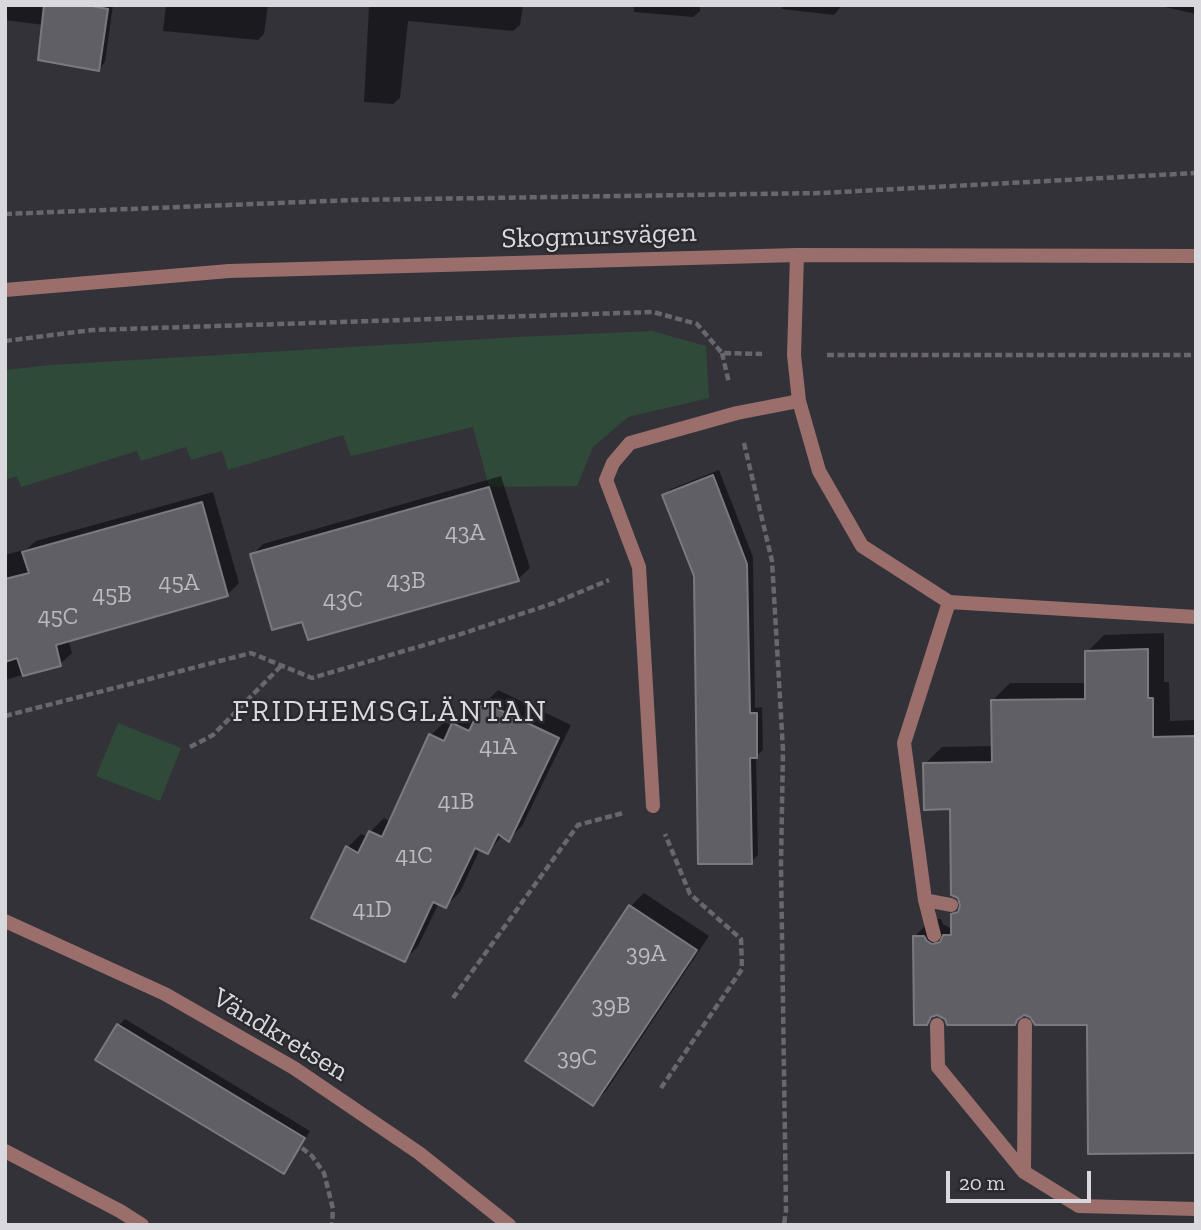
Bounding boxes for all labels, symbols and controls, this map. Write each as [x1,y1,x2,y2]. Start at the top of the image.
street label: Skogmursvägen [501,216,697,256]
house number: 43A [445,519,485,547]
house number: 43B [386,567,426,595]
house number: 45A [159,569,199,597]
house number: 45B [92,581,132,609]
house number: 43C [323,586,363,614]
house number: 45C [38,603,78,631]
district label: FRIDHEMSGLÄNTAN [234,694,546,730]
house number: 41A [479,733,517,761]
house number: 41B [438,788,474,816]
house number: 41C [395,842,433,870]
house number: 41D [352,896,392,924]
house number: 39A [626,940,666,968]
street label: Vändkretsen [206,981,354,1089]
house number: 39B [592,992,630,1020]
house number: 39C [557,1044,597,1072]
scale bar [949,1156,1094,1200]
text: 20 m [959,1170,1005,1195]

